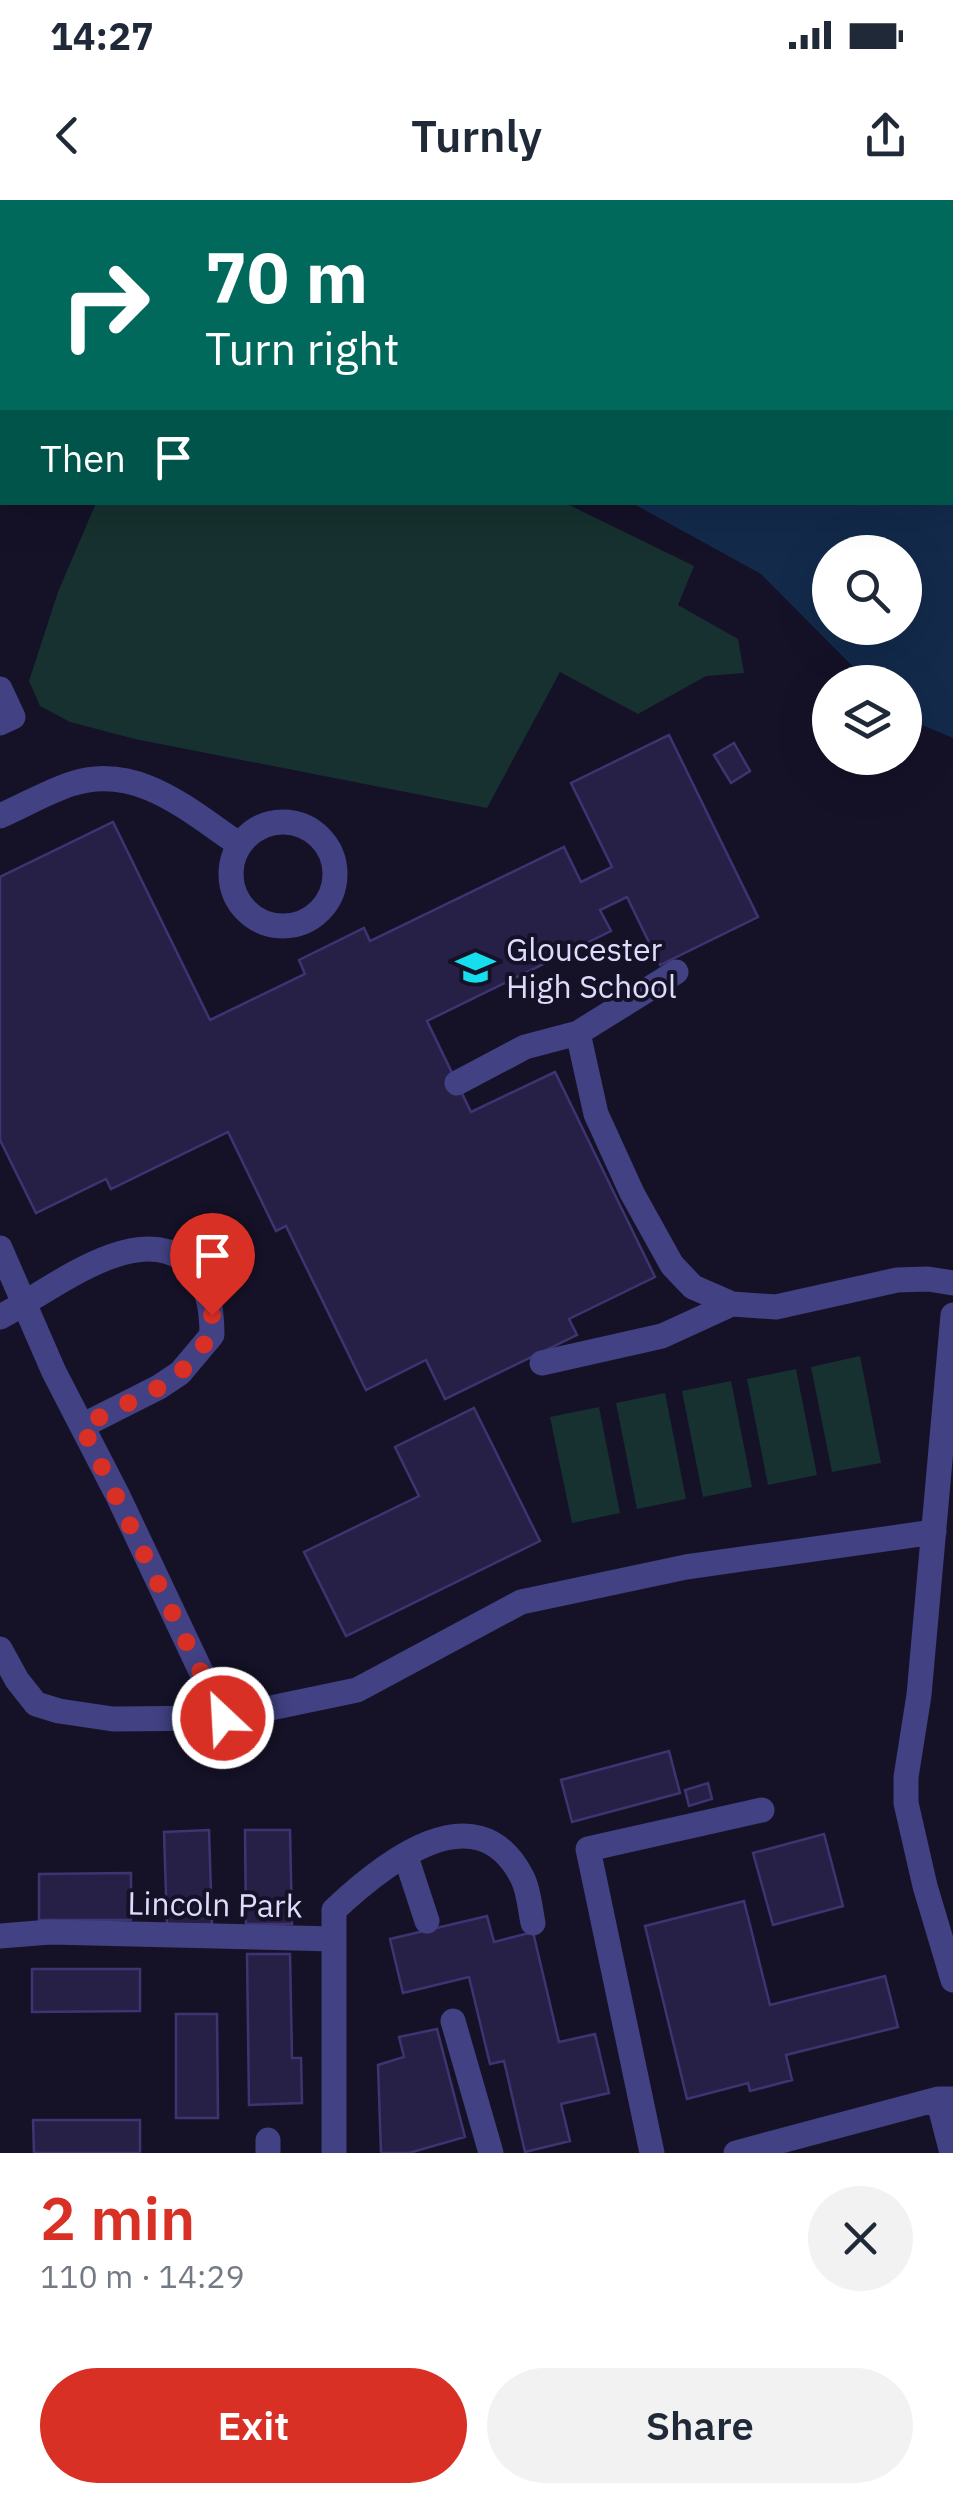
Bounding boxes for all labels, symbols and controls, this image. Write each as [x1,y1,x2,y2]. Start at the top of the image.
text: 14:27 [50,11,154,60]
text: Turnly [411,106,542,164]
icon: back [40,108,95,163]
icon: share [858,108,913,163]
text: 70 m [205,231,368,322]
icon: right [40,240,170,370]
text: Turn right [205,319,400,377]
icon: arrive [146,430,201,485]
text: Then [40,433,126,482]
map controls [812,535,922,775]
button: search [812,535,922,645]
button: layers [812,665,922,775]
place label: Gloucester High School [506,928,677,1007]
school or university icon: Gloucester High School [455,946,497,988]
pin [170,1213,255,1316]
icon: arrive [185,1228,240,1283]
position arrow [171,1666,275,1770]
street label: Lincoln Park [127,1881,303,1927]
text: 2 min [40,2178,195,2257]
button: close [808,2186,913,2291]
text: 110 m · 14:29 [40,2255,245,2297]
button: Exit [40,2368,467,2483]
button: Share [487,2368,913,2483]

